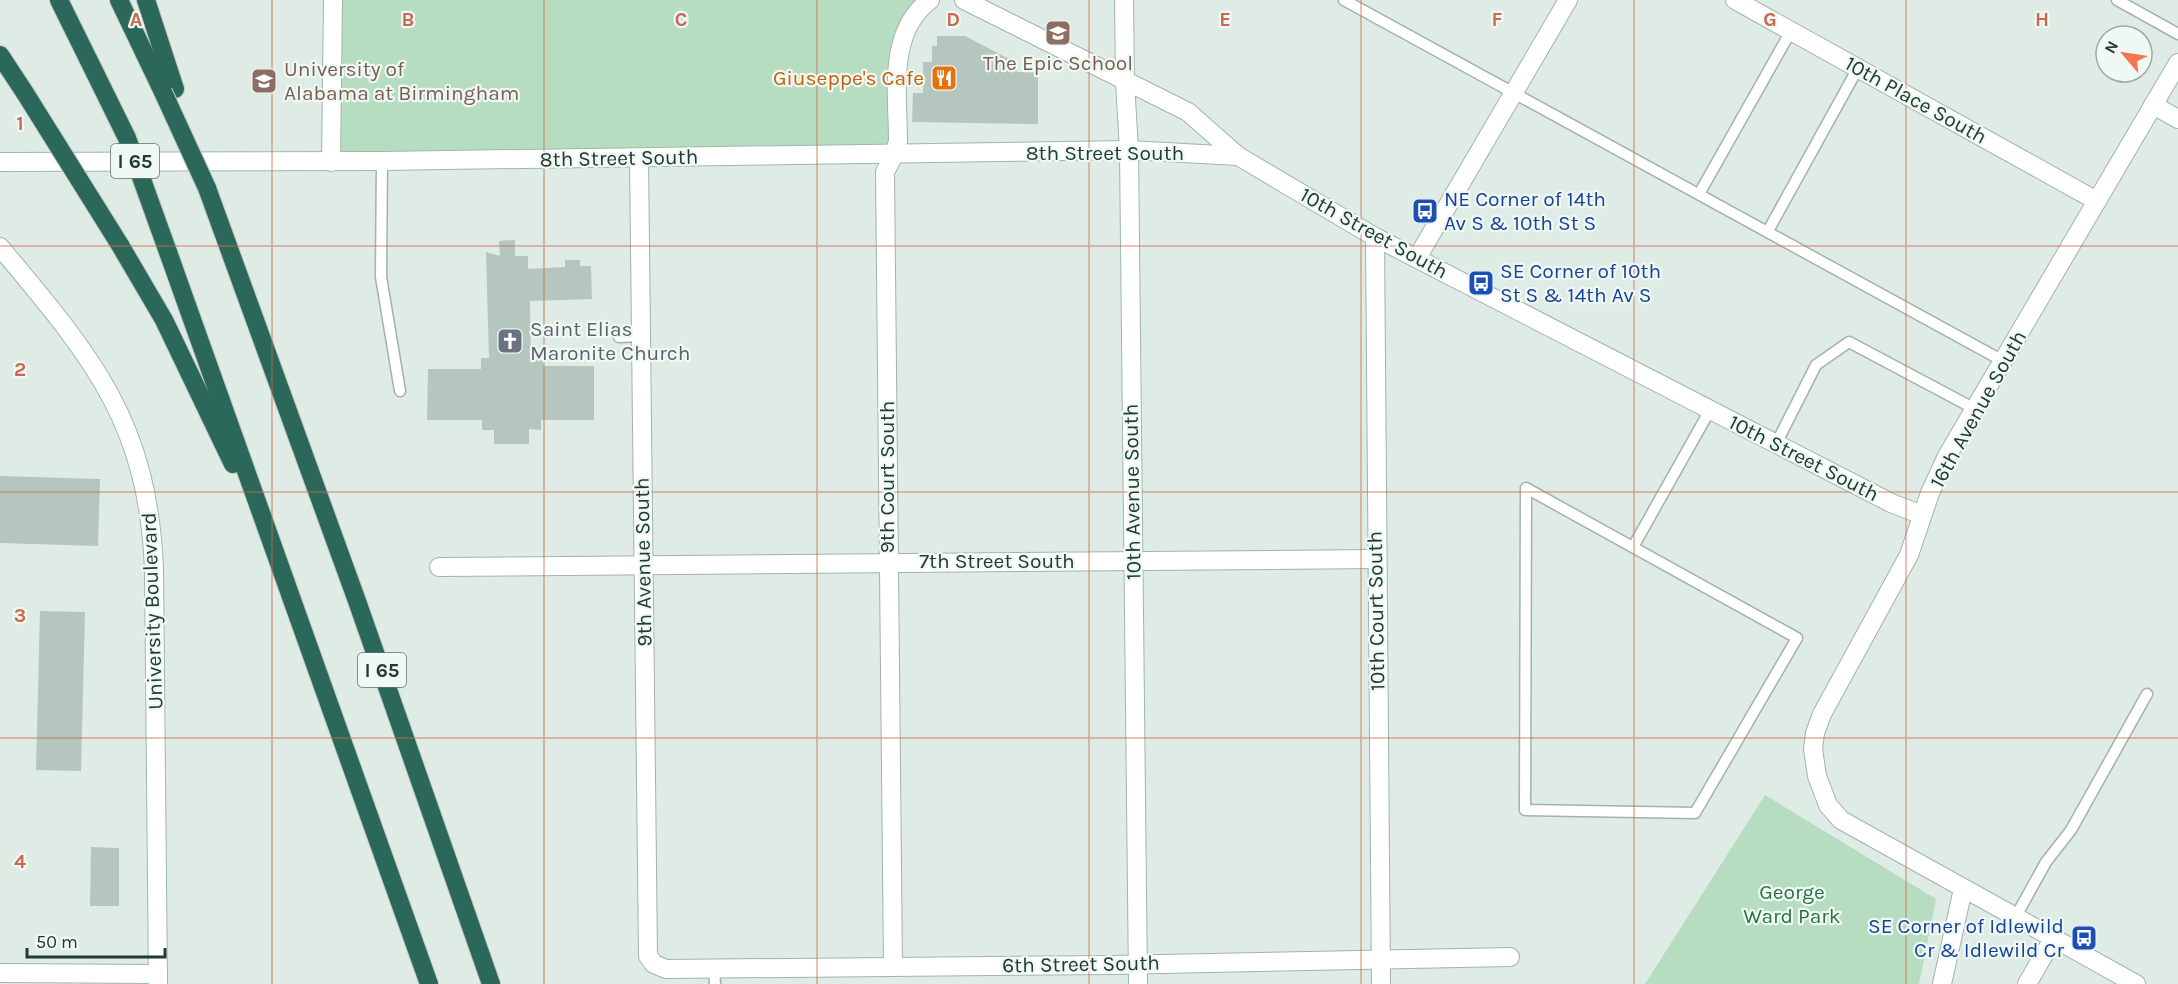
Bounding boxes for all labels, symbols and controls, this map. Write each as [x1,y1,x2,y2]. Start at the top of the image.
text: A [130,8,143,31]
text: B [402,8,414,31]
text: C [675,8,687,31]
text: D [946,8,960,31]
text: E [1219,8,1231,31]
text: F [1492,8,1503,31]
text: G [1763,8,1777,31]
text: H [2035,8,2049,31]
school or university icon: The Epic School [1043,18,1073,48]
north arrow [2094,24,2154,84]
text: N [2100,37,2122,57]
place label: The Epic School [983,51,1133,75]
street label: 10th Place South [1841,51,1991,149]
place label: University of Alabama at Birmingham [284,57,519,105]
restaurant icon: Giuseppe's Cafe [929,63,959,93]
school or university icon: University of Alabama at Birmingham [249,66,279,96]
place label: Giuseppe's Cafe [773,66,924,90]
text: 1 [16,112,24,135]
street label: 8th Street South [1026,141,1184,165]
road number: I 65 [111,144,159,178]
street label: 8th Street South [540,145,698,171]
street label: 10th Street South [1296,182,1452,284]
place label: NE Corner of 14th Av S & 10th St S [1444,187,1606,235]
bus stop icon: NE Corner of 14th Av S & 10th St S [1410,196,1440,226]
place label: SE Corner of 10th St S & 14th Av S [1500,259,1661,307]
bus stop icon: SE Corner of 10th St S & 14th Av S [1466,268,1496,298]
place label: Saint Elias Maronite Church [530,317,690,365]
church icon: Saint Elias Maronite Church [495,326,525,356]
street label: 16th Avenue South [1925,326,2031,492]
text: 2 [14,358,26,381]
street label: 9th Court South [875,401,899,553]
street label: 10th Avenue South [1118,404,1146,580]
street label: 10th Street South [1725,410,1883,506]
street label: 9th Avenue South [630,477,656,647]
street label: University Boulevard [137,512,167,710]
street label: 10th Court South [1363,531,1389,691]
street label: 7th Street South [919,549,1075,573]
text: 3 [14,604,26,627]
road number: I 65 [358,653,406,687]
text: 4 [14,850,26,873]
park label: George Ward Park [1743,880,1841,928]
place label: SE Corner of Idlewild Cr & Idlewild Cr [1868,914,2064,962]
scale bar [27,921,165,959]
bus stop icon: SE Corner of Idlewild Cr & Idlewild Cr [2069,923,2099,953]
text: 50 m [36,931,78,953]
street label: 6th Street South [1002,951,1160,977]

